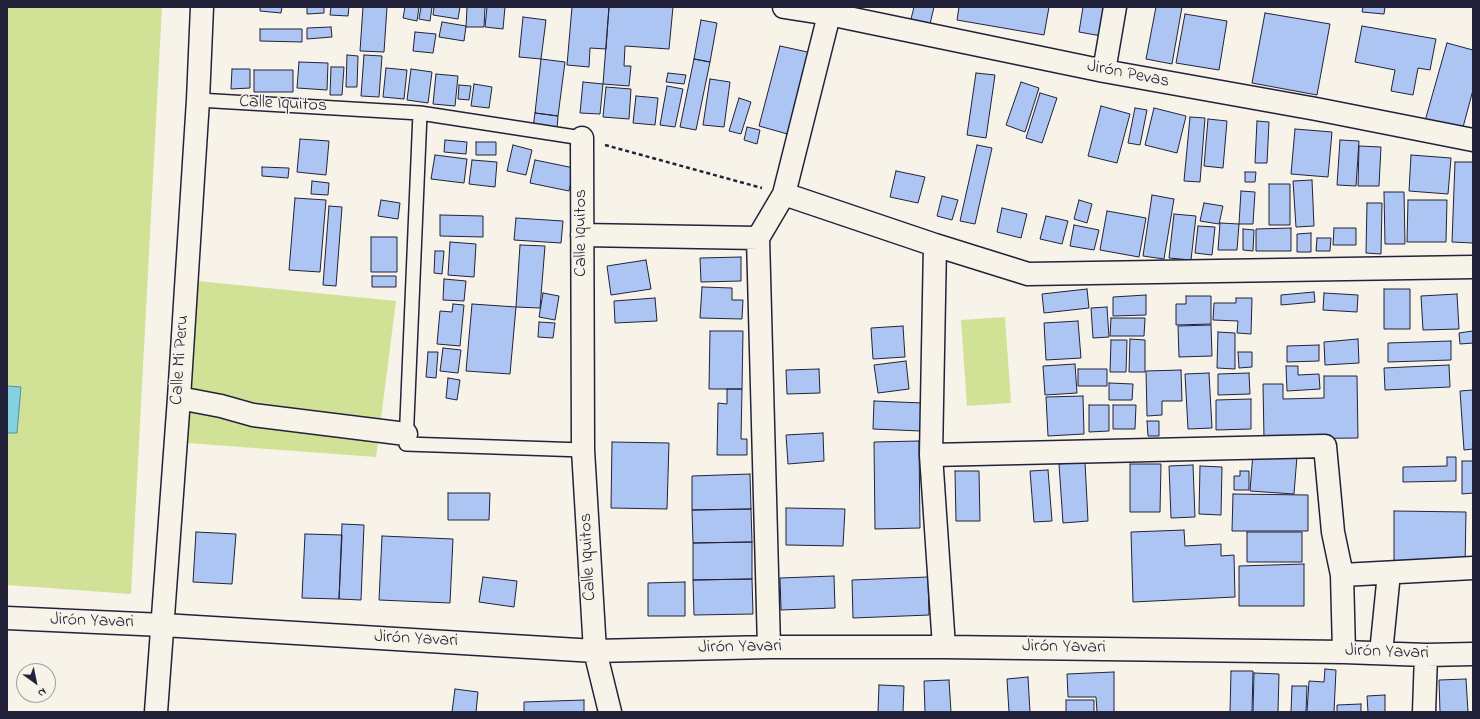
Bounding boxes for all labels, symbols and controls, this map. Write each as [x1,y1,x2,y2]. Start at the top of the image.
street label: Jirón Pevas [1085,56,1171,94]
street label: Calle Iquitos [239,92,327,118]
street label: Calle Iquitos [571,189,593,277]
street label: Calle Mi Peru [167,314,195,406]
street label: Calle Iquitos [576,513,602,601]
street label: Jirón Yavari [50,610,134,634]
street label: Jirón Yavari [374,627,458,653]
street label: Jirón Yavari [698,636,782,660]
street label: Jirón Yavari [1022,636,1106,660]
street label: Jirón Yavari [1345,641,1429,665]
north arrow [16,663,56,703]
text: N [35,683,49,701]

